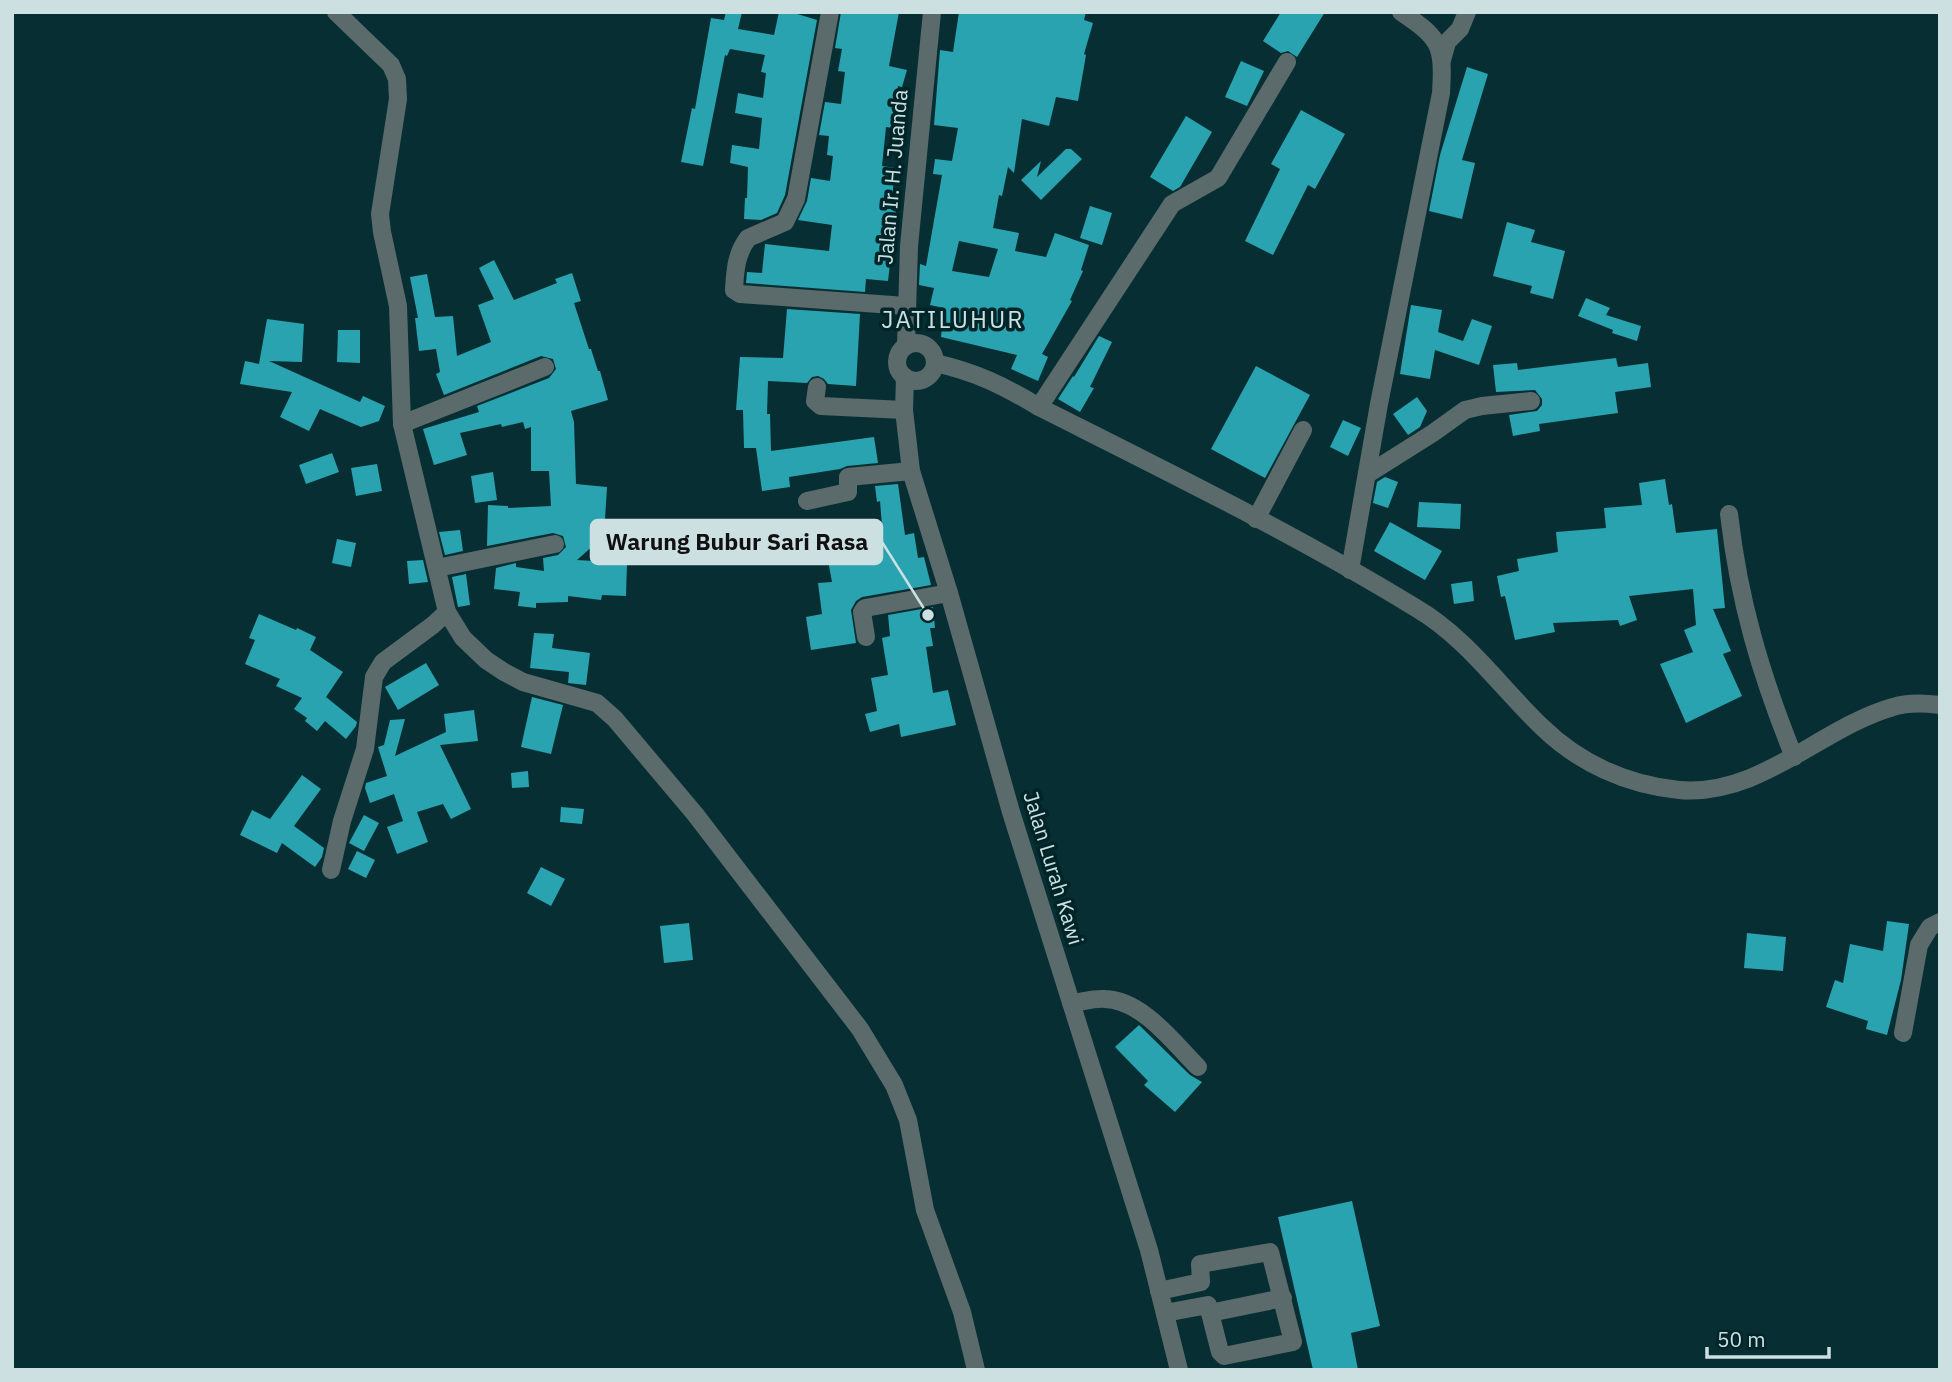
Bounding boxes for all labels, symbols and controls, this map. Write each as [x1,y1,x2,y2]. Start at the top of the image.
street label: Jalan Ir. H. Juanda [870,88,914,266]
district label: JATILUHUR [881,303,1025,335]
callout: Warung Bubur Sari Rasa [591,520,882,564]
text: Warung Bubur Sari Rasa [606,526,868,556]
street label: Jalan Lurah Kawi [1017,787,1091,948]
scale bar [1707,1316,1829,1360]
text: 50 m [1717,1325,1766,1353]

